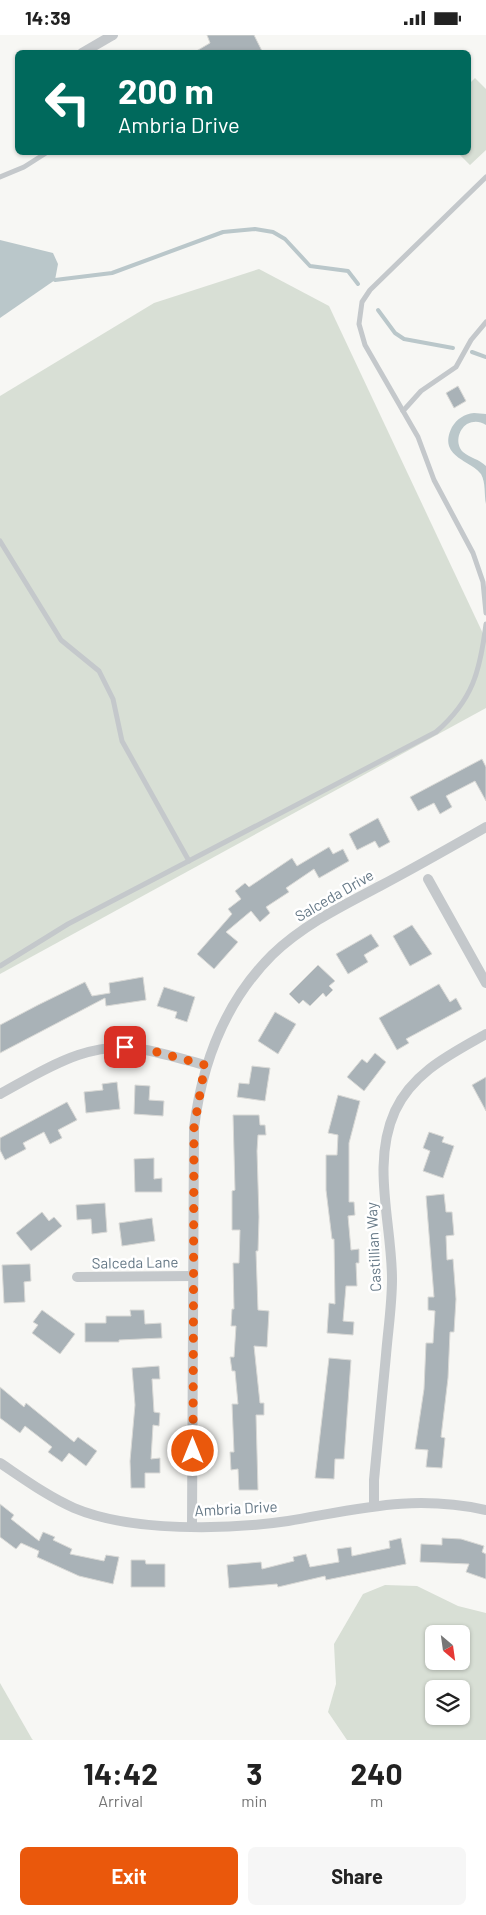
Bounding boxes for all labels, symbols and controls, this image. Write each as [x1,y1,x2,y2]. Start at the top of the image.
text: 14:39 [25,6,71,29]
text: 200 m [118,69,214,111]
icon: left [35,70,100,135]
text: Ambria Drive [118,111,240,137]
street label: Salceda Drive [291,865,377,925]
pin [104,1026,146,1068]
icon: arrive [111,1033,139,1061]
street label: Castillian Way [362,1202,384,1292]
street label: Salceda Lane [92,1252,178,1272]
position arrow [166,1424,218,1476]
street label: Ambria Drive [194,1497,278,1519]
north arrow [425,1625,470,1670]
map controls [425,1625,470,1725]
button: layers [425,1680,470,1725]
text: 14:42 [83,1755,158,1791]
text: 3 [246,1755,262,1791]
text: 240 [351,1755,403,1791]
text: Arrival [98,1791,143,1810]
text: min [241,1791,267,1810]
text: m [370,1791,383,1810]
button: Exit [20,1847,238,1905]
button: Share [248,1847,466,1905]

